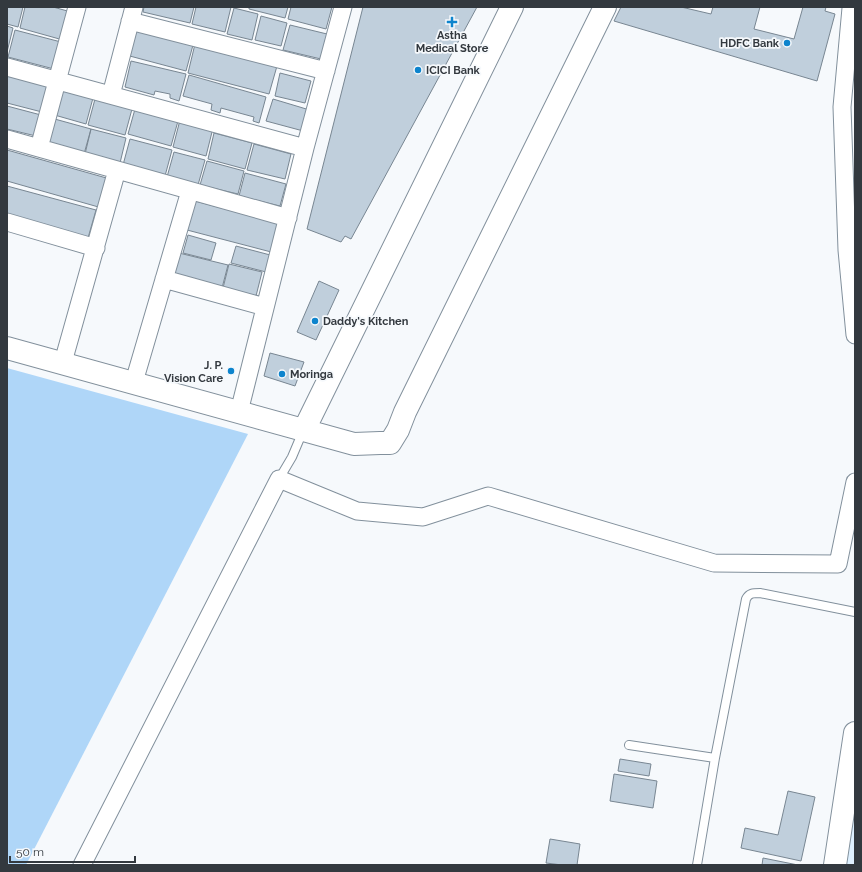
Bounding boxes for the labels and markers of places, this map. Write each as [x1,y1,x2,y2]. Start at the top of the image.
marker: Astha Medical Store [447,17,457,27]
place label: Astha Medical Store [416,29,489,55]
place label: HDFC Bank [720,37,780,50]
marker: HDFC Bank [782,38,792,48]
place label: ICICI Bank [426,64,481,77]
marker: ICICI Bank [413,65,423,75]
place label: Daddy's Kitchen [323,315,409,328]
marker: Daddy's Kitchen [310,316,320,326]
place label: J. P. Vision Care [164,359,223,385]
marker: J. P. Vision Care [226,366,236,376]
place label: Moringa [290,368,333,381]
marker: Moringa [277,369,287,379]

